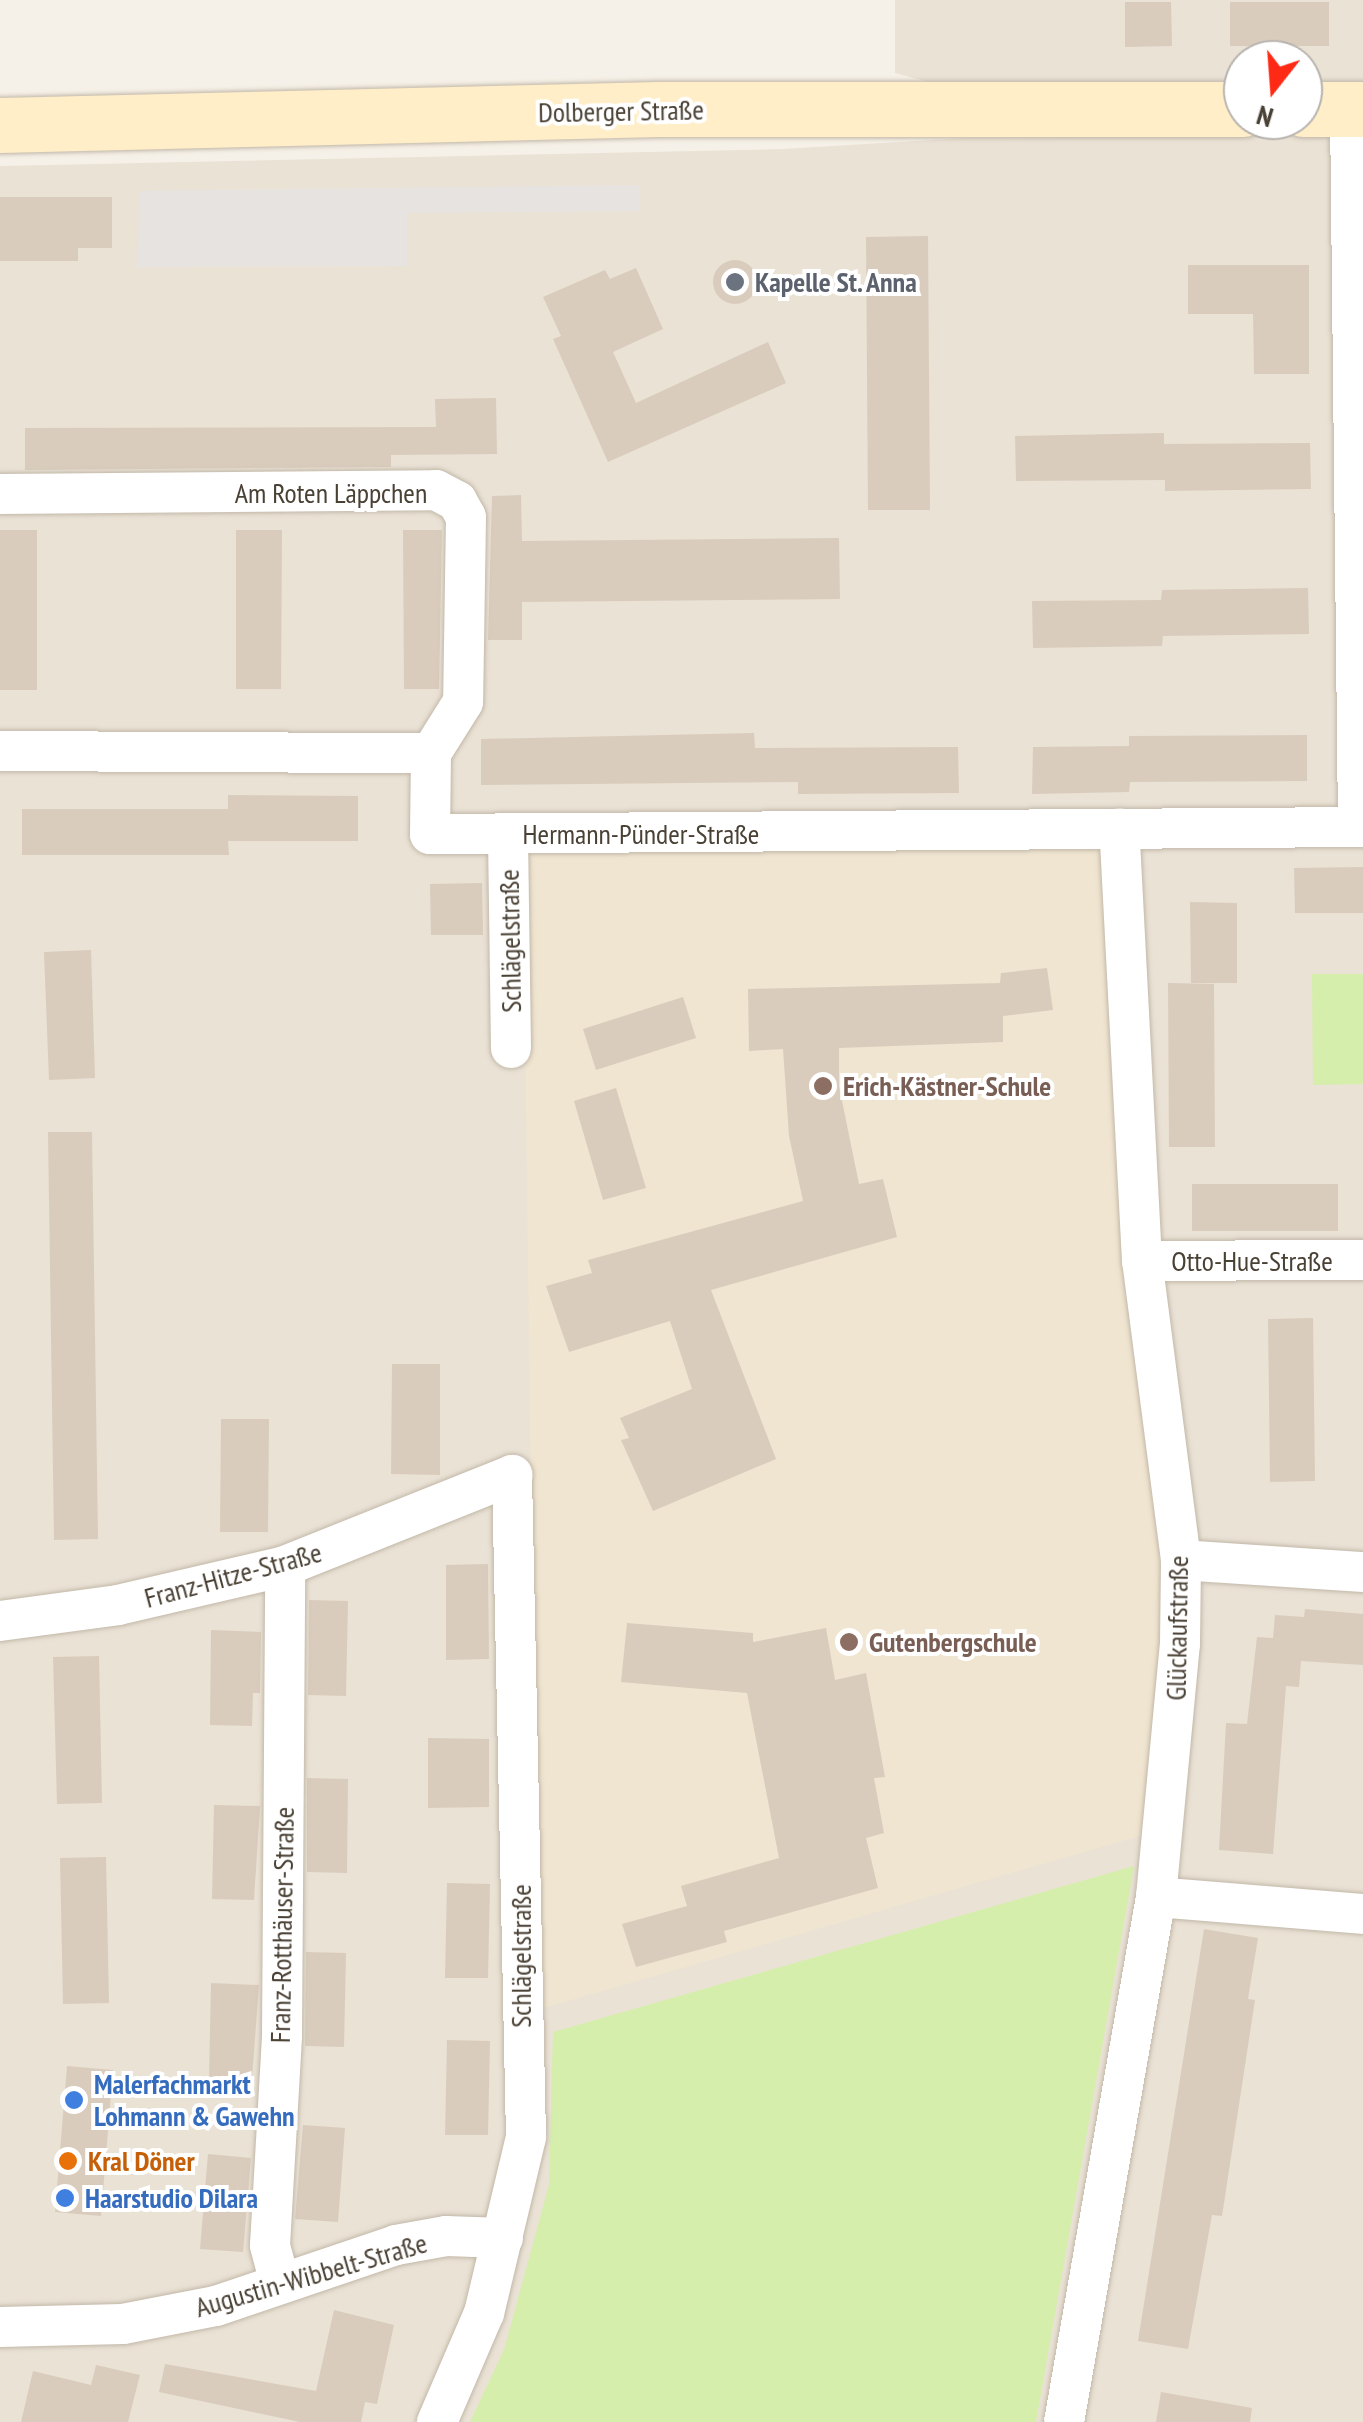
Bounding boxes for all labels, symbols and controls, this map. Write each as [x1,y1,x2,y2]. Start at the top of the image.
north arrow [1223,40,1323,140]
street label: Dolberger Straße [538,93,704,129]
text: N [1252,97,1277,137]
place label: Kapelle St. Anna [755,265,919,299]
marker: Kapelle St. Anna [724,271,746,293]
street label: Am Roten Läppchen [235,476,427,510]
street label: Hermann-Pünder-Straße [523,817,759,851]
street label: Schlägelstraße [492,869,528,1013]
place label: Erich-Kästner-Schule [843,1069,1051,1103]
marker: Erich-Kästner-Schule [812,1075,834,1097]
street label: Otto-Hue-Straße [1171,1244,1333,1278]
street label: Franz-Hitze-Straße [141,1535,325,1615]
street label: Glückaufstraße [1159,1555,1195,1701]
place label: Gutenbergschule [869,1625,1037,1659]
marker: Gutenbergschule [838,1631,860,1653]
street label: Franz-Rotthäuser-Straße [263,1807,301,2043]
street label: Schlägelstraße [504,1884,538,2028]
place label: Malerfachmarkt Lohmann & Gawehn [94,2067,295,2133]
marker: Malerfachmarkt Lohmann & Gawehn [63,2089,85,2111]
place label: Kral Döner [88,2144,195,2178]
marker: Kral Döner [57,2150,79,2172]
place label: Haarstudio Dilara [85,2181,258,2215]
marker: Haarstudio Dilara [54,2187,76,2209]
street label: Augustin-Wibbelt-Straße [191,2226,431,2324]

